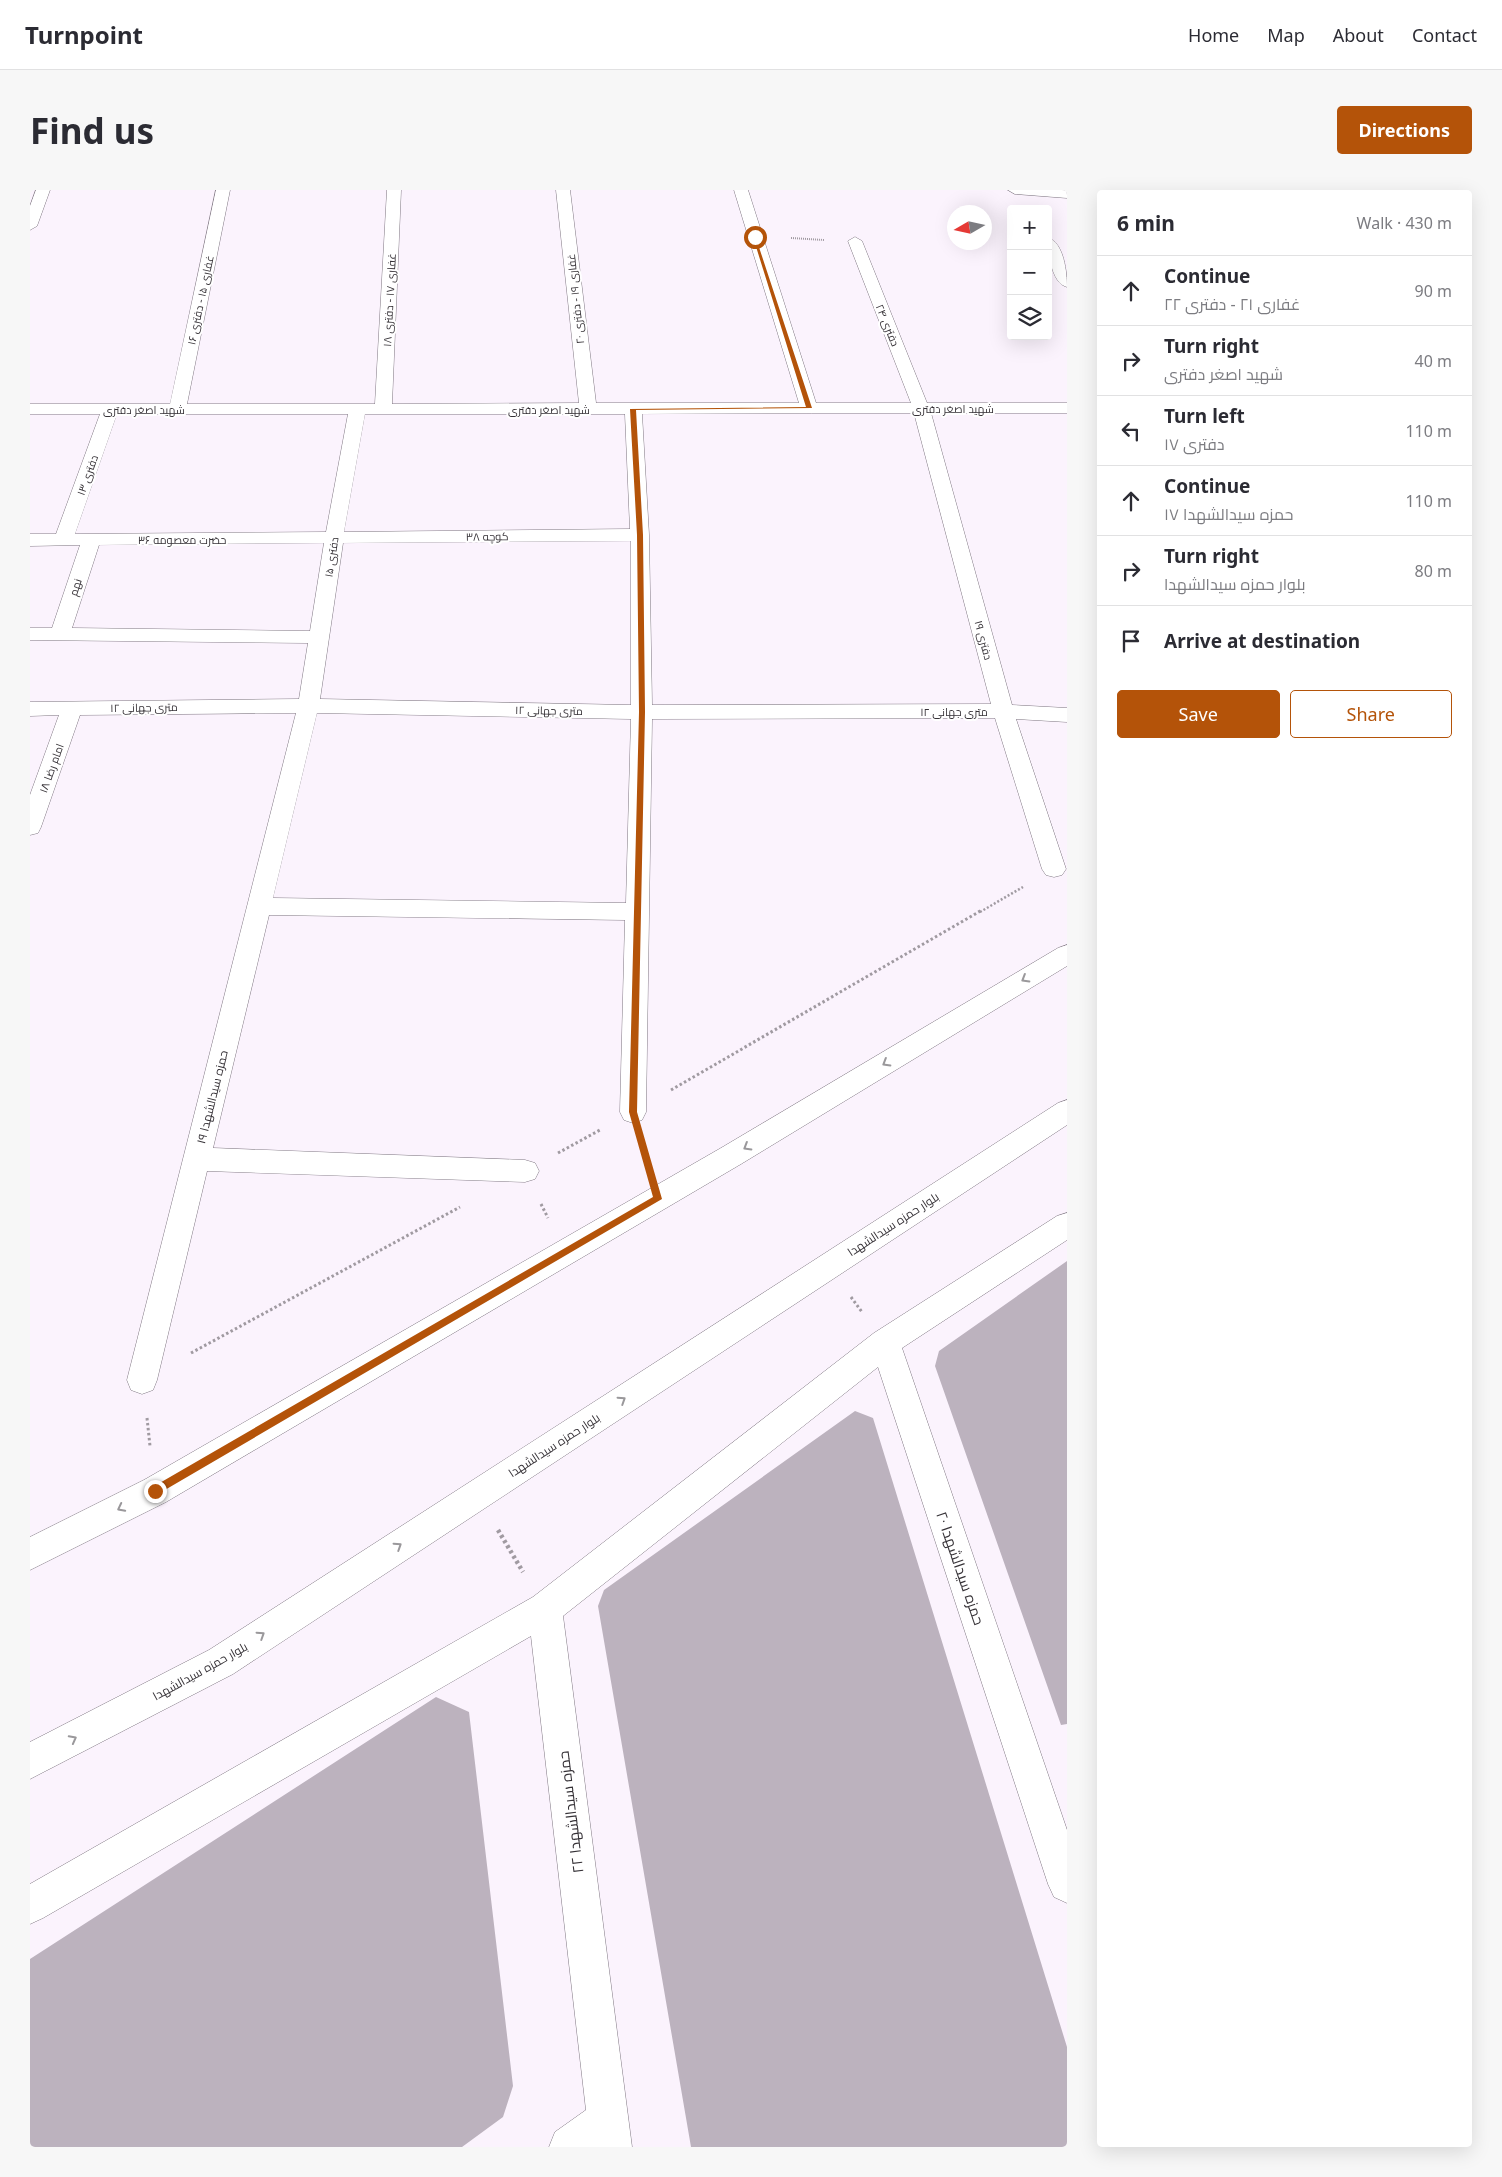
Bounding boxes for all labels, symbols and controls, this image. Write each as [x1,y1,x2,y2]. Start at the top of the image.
text: Turnpoint [25,18,143,51]
text: Home [1188,23,1239,47]
text: Map [1267,23,1305,47]
text: About [1333,23,1384,47]
text: Contact [1412,23,1477,47]
button: Directions [1337,106,1472,154]
text: Find us [30,107,154,154]
north arrow [947,205,992,250]
map controls [1007,205,1052,340]
button: + [1007,205,1052,250]
text: 6 min [1117,209,1175,237]
text: Walk · 430 m [1357,212,1452,234]
route start [744,226,767,249]
button: − [1007,250,1052,295]
street label: غفاری ۱۷ - دفتری ۱۸ [379,253,399,347]
street label: غفاری ۱۹ - دفتری ۲۰ [563,253,587,345]
street label: غفاری ۱۵ - دفتری ۱۶ [183,254,217,346]
text: Continue [1164,263,1250,289]
icon: ahead [1117,277,1145,305]
text: 90 m [1415,280,1452,302]
text: غفاری ۲۱ - دفتری ۲۲ [1164,293,1300,315]
button: layers [1007,295,1052,340]
street label: دفتری ۲۴ [873,302,903,348]
text: Turn right [1164,333,1259,359]
icon: right [1117,347,1145,375]
text: 40 m [1415,350,1452,372]
text: شهید اصغر دفتری [1164,363,1283,385]
street label: شهید اصغر دفتری [912,401,994,416]
street label: شهید اصغر دفتری [103,402,185,417]
street label: شهید اصغر دفتری [508,402,590,417]
text: Turn left [1164,403,1245,429]
icon: left [1117,417,1145,445]
text: 110 m [1405,420,1452,442]
text: دفتری ۱۷ [1164,433,1224,455]
street label: دفتری ۱۳ [73,453,101,497]
text: Continue [1164,473,1250,499]
icon: ahead [1117,487,1145,515]
text: 110 m [1405,490,1452,512]
text: حمزه سیدالشهدا ۱۷ [1164,503,1293,525]
street label: کوچه ۳۸ [465,528,509,544]
street label: حضرت معصومه ۳۶ [138,532,226,547]
street label: دفتری ۱۵ [320,536,342,578]
text: Turn right [1164,543,1259,569]
icon: right [1117,557,1145,585]
text: 80 m [1415,560,1452,582]
text: بلوار حمزه سیدالشهدا [1164,573,1305,595]
street label: نهم [65,576,86,598]
street label: دفتری ۱۹ [972,619,996,661]
icon: arrive [1117,627,1145,655]
text: Arrive at destination [1164,628,1360,654]
button: Save [1117,690,1280,738]
button: Share [1290,690,1452,738]
street label: ۱۲ متری جهانی [110,699,178,715]
street label: ۱۲ متری جهانی [515,702,583,718]
street label: ۱۲ متری جهانی [920,704,988,719]
street label: امام رضا ۱۸ [35,741,68,795]
one-way arrow [1022,973,1031,983]
street label: حمزه سیدالشهدا ۱۹ [192,1048,232,1146]
one-way arrow [882,1056,891,1066]
one-way arrow [743,1140,752,1150]
street label: بلوار حمزه سیدالشهدا [844,1188,942,1260]
one-way arrow [616,1397,625,1407]
street label: بلوار حمزه سیدالشهدا [505,1409,603,1481]
route end [144,1480,167,1503]
one-way arrow [117,1502,126,1512]
street label: حمزه سیدالشهدا ۲۰ [931,1508,990,1628]
one-way arrow [392,1543,401,1553]
one-way arrow [256,1632,265,1641]
street label: بلوار حمزه سیدالشهدا [149,1638,251,1704]
one-way arrow [68,1735,77,1745]
street label: حمزه سیدالشهدا ۲۲ [553,1750,588,1874]

